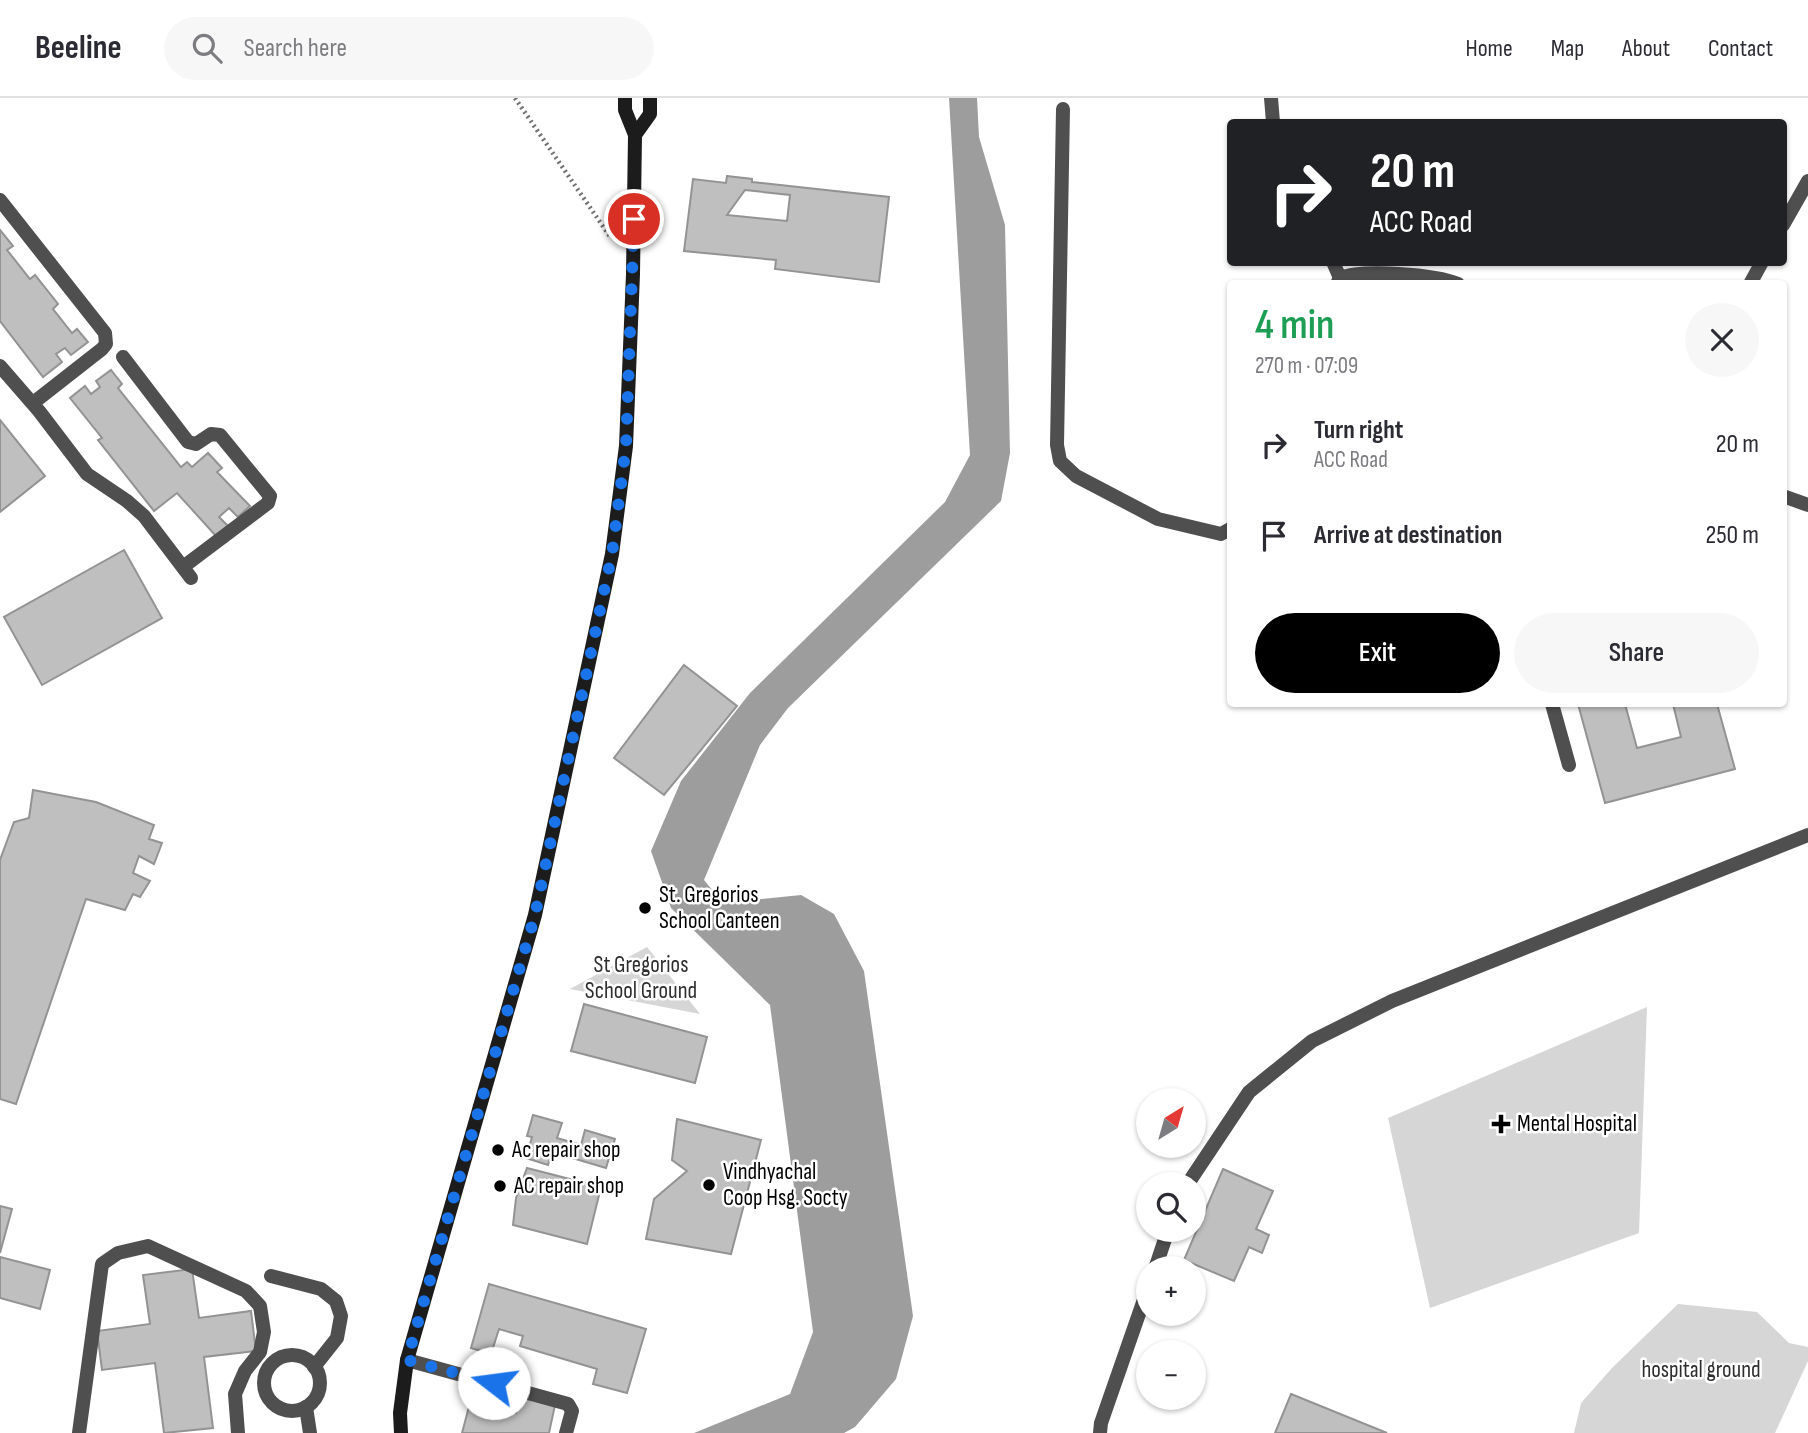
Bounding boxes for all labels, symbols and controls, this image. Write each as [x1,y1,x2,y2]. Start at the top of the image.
search box [164,17,654,80]
text: Beeline [35,28,122,68]
icon: search [188,29,226,67]
text: Search here [244,33,347,64]
text: Home [1465,34,1513,63]
text: Map [1551,34,1584,63]
text: About [1622,34,1670,63]
text: Contact [1708,34,1773,63]
text: 20 m [1370,143,1455,202]
icon: right [1255,147,1346,238]
pin [604,189,664,249]
icon: arrive [615,200,653,238]
text: ACC Road [1370,203,1473,242]
text: 4 min [1255,300,1334,351]
button: close [1685,303,1759,377]
text: 270 m · 07:09 [1255,352,1358,380]
text: Turn right [1314,415,1403,446]
icon: right [1255,426,1293,464]
text: 20 m [1716,429,1759,460]
text: ACC Road [1314,446,1388,474]
icon: arrive [1255,517,1293,555]
text: Arrive at destination [1314,520,1502,551]
text: 250 m [1705,520,1759,551]
button: Exit [1255,613,1500,693]
button: Share [1514,613,1759,693]
place label: St. Gregorios School Canteen [659,881,780,935]
marker: St. Gregorios School Canteen [637,900,653,916]
park label: St Gregorios School Ground [585,951,697,1005]
north arrow [1136,1088,1206,1158]
map controls [1136,1088,1206,1410]
place label: Mental Hospital [1517,1110,1637,1138]
marker: Mental Hospital [1491,1114,1511,1134]
place label: Ac repair shop [511,1136,621,1164]
marker: Ac repair shop [490,1142,506,1158]
place label: Vindhyachal Coop Hsg. Socty [723,1158,848,1212]
place label: AC repair shop [513,1172,624,1200]
button: search [1136,1172,1206,1242]
marker: Vindhyachal Coop Hsg. Socty [701,1177,717,1193]
marker: AC repair shop [492,1178,508,1194]
button: + [1136,1256,1206,1326]
button: − [1136,1340,1206,1410]
position arrow [457,1346,531,1420]
park label: hospital ground [1641,1356,1761,1384]

